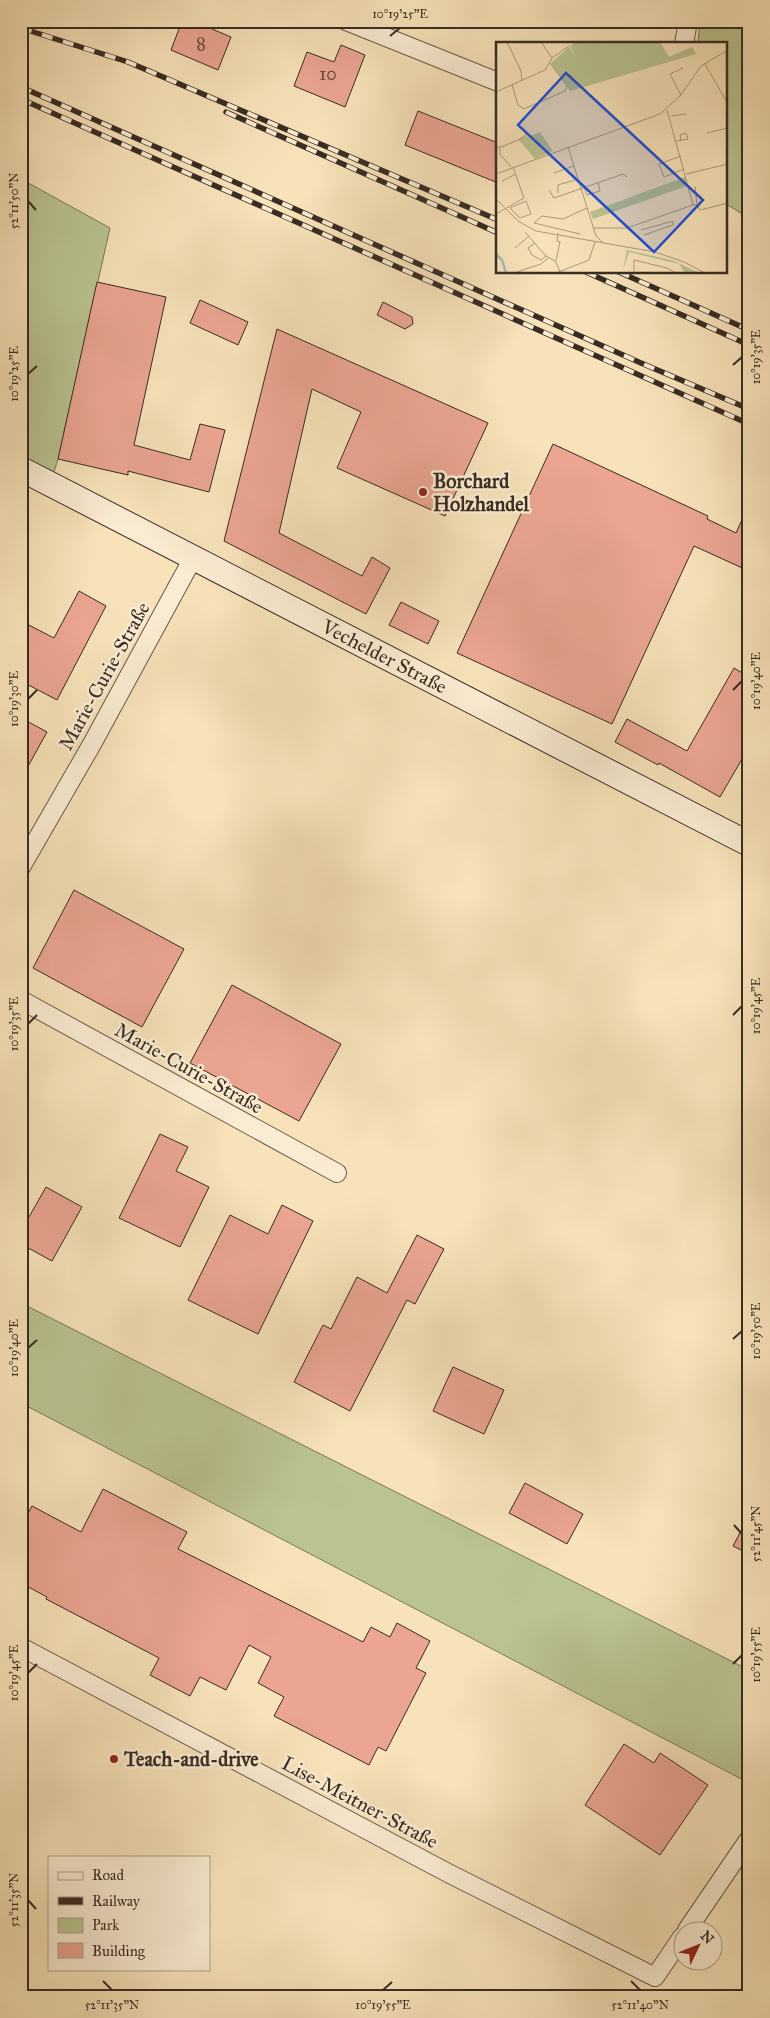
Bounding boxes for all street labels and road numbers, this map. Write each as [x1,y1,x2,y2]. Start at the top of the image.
street label: Marie-Curie-Straße [53,598,155,754]
street label: Vechelder Straße [317,614,451,698]
street label: Marie-Curie-Straße [111,1017,267,1119]
street label: Lise-Meitner-Straße [278,1751,442,1853]

